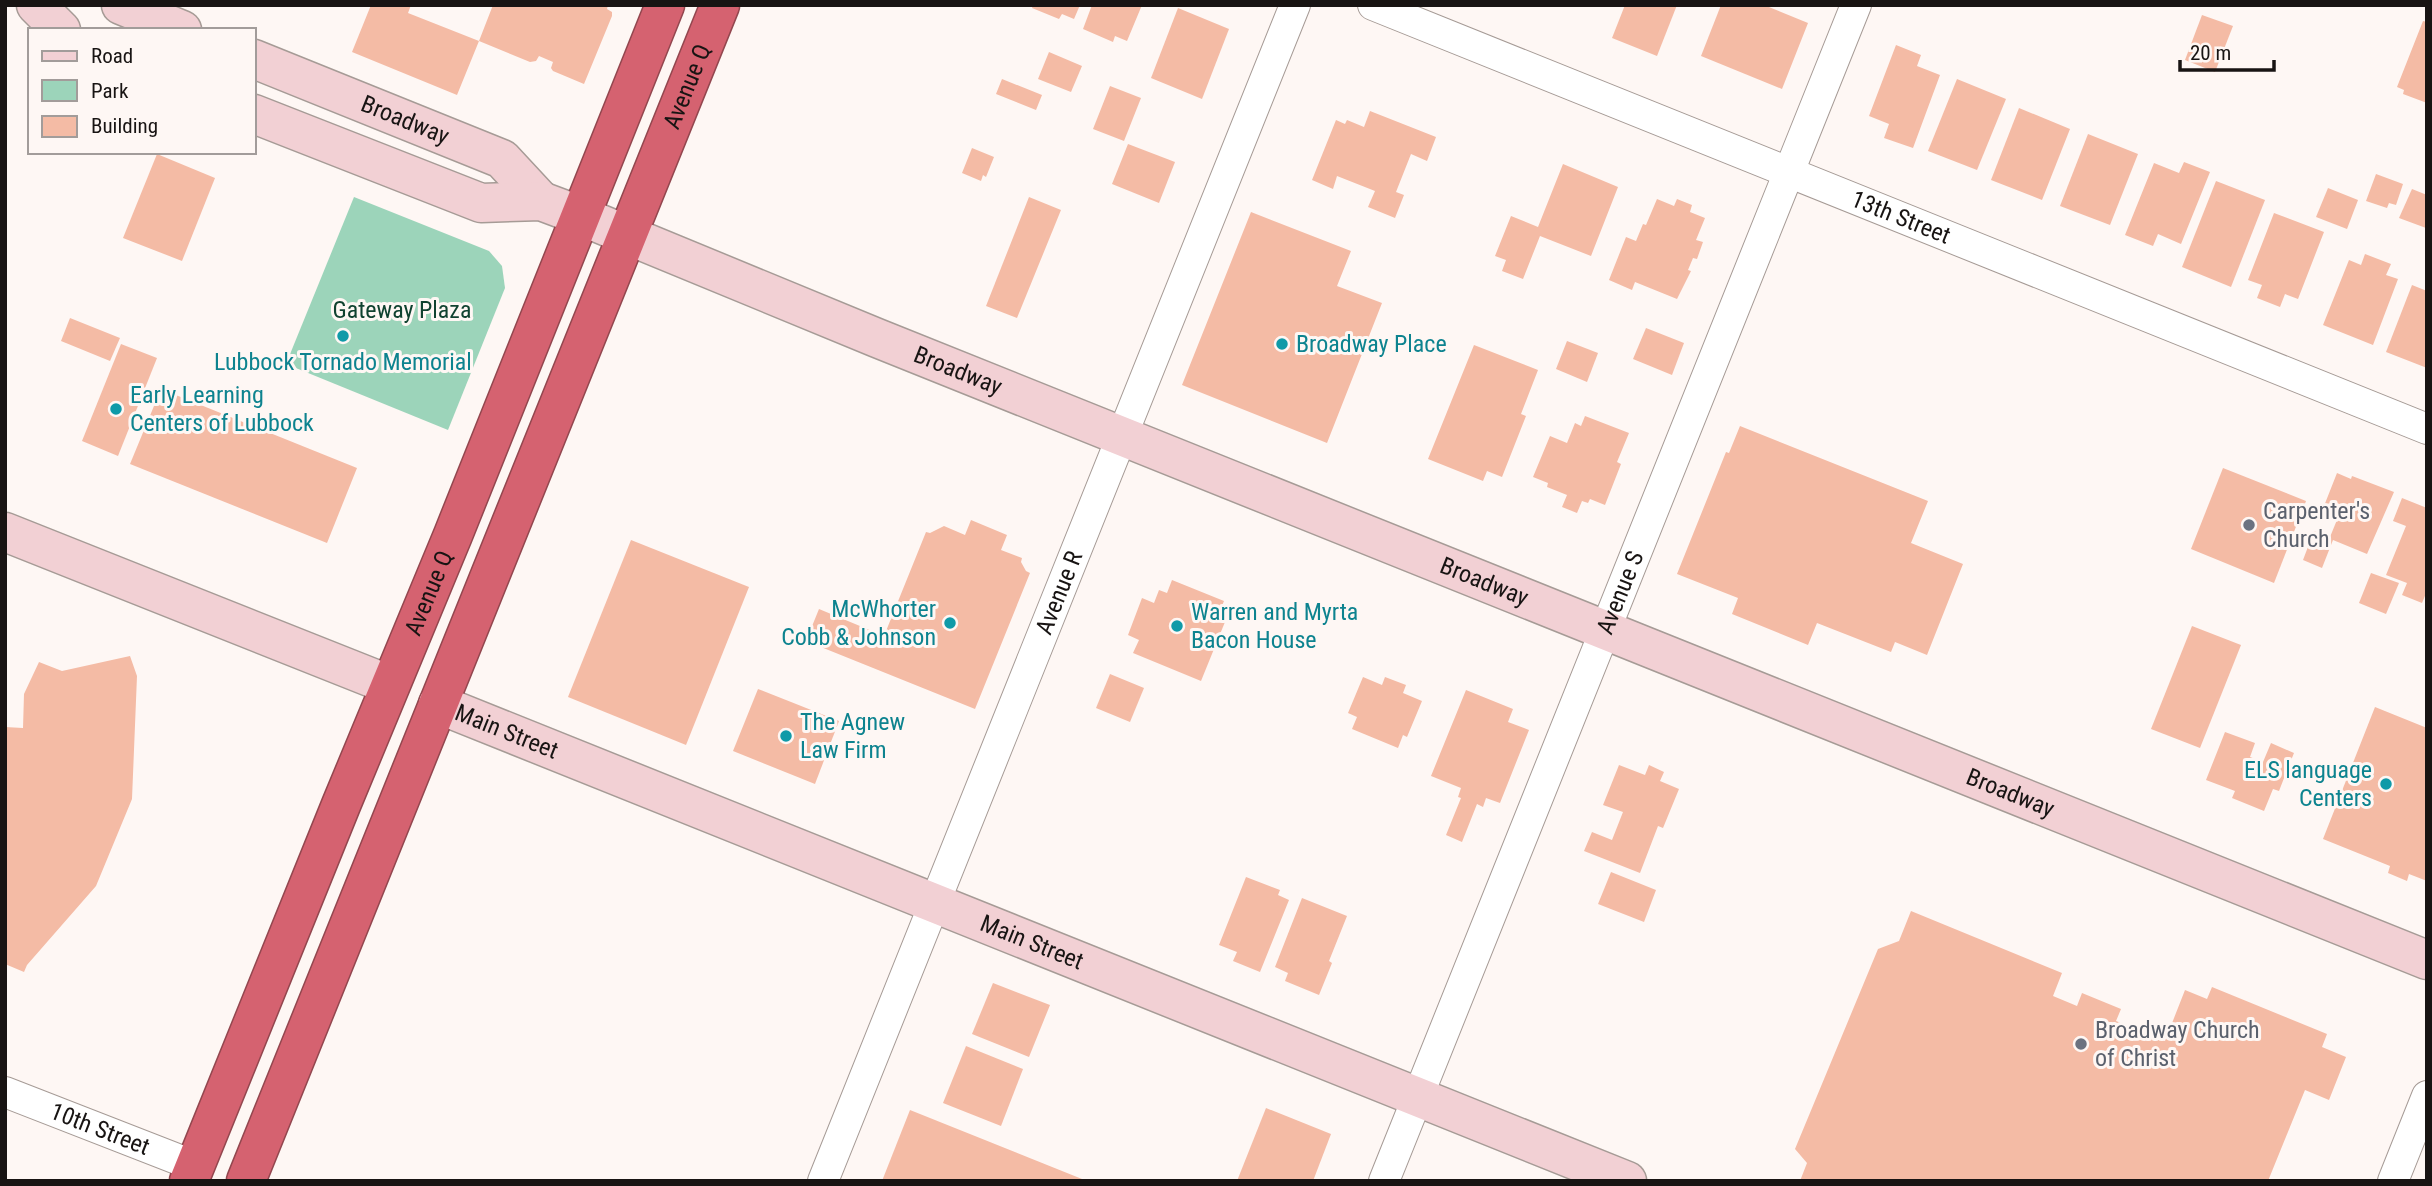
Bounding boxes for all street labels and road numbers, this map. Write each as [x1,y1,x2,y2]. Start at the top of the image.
street label: Avenue Q [657,40,717,133]
street label: Broadway [357,90,453,150]
street label: 13th Street [1847,185,1954,250]
street label: Broadway [910,340,1006,401]
street label: Avenue Q [399,547,459,640]
street label: Avenue R [1030,547,1089,638]
street label: Avenue S [1591,547,1649,638]
street label: Broadway [1436,551,1532,612]
street label: Main Street [451,698,562,765]
street label: Broadway [1962,763,2059,823]
street label: Main Street [976,909,1088,975]
street label: 10th Street [46,1097,154,1161]

